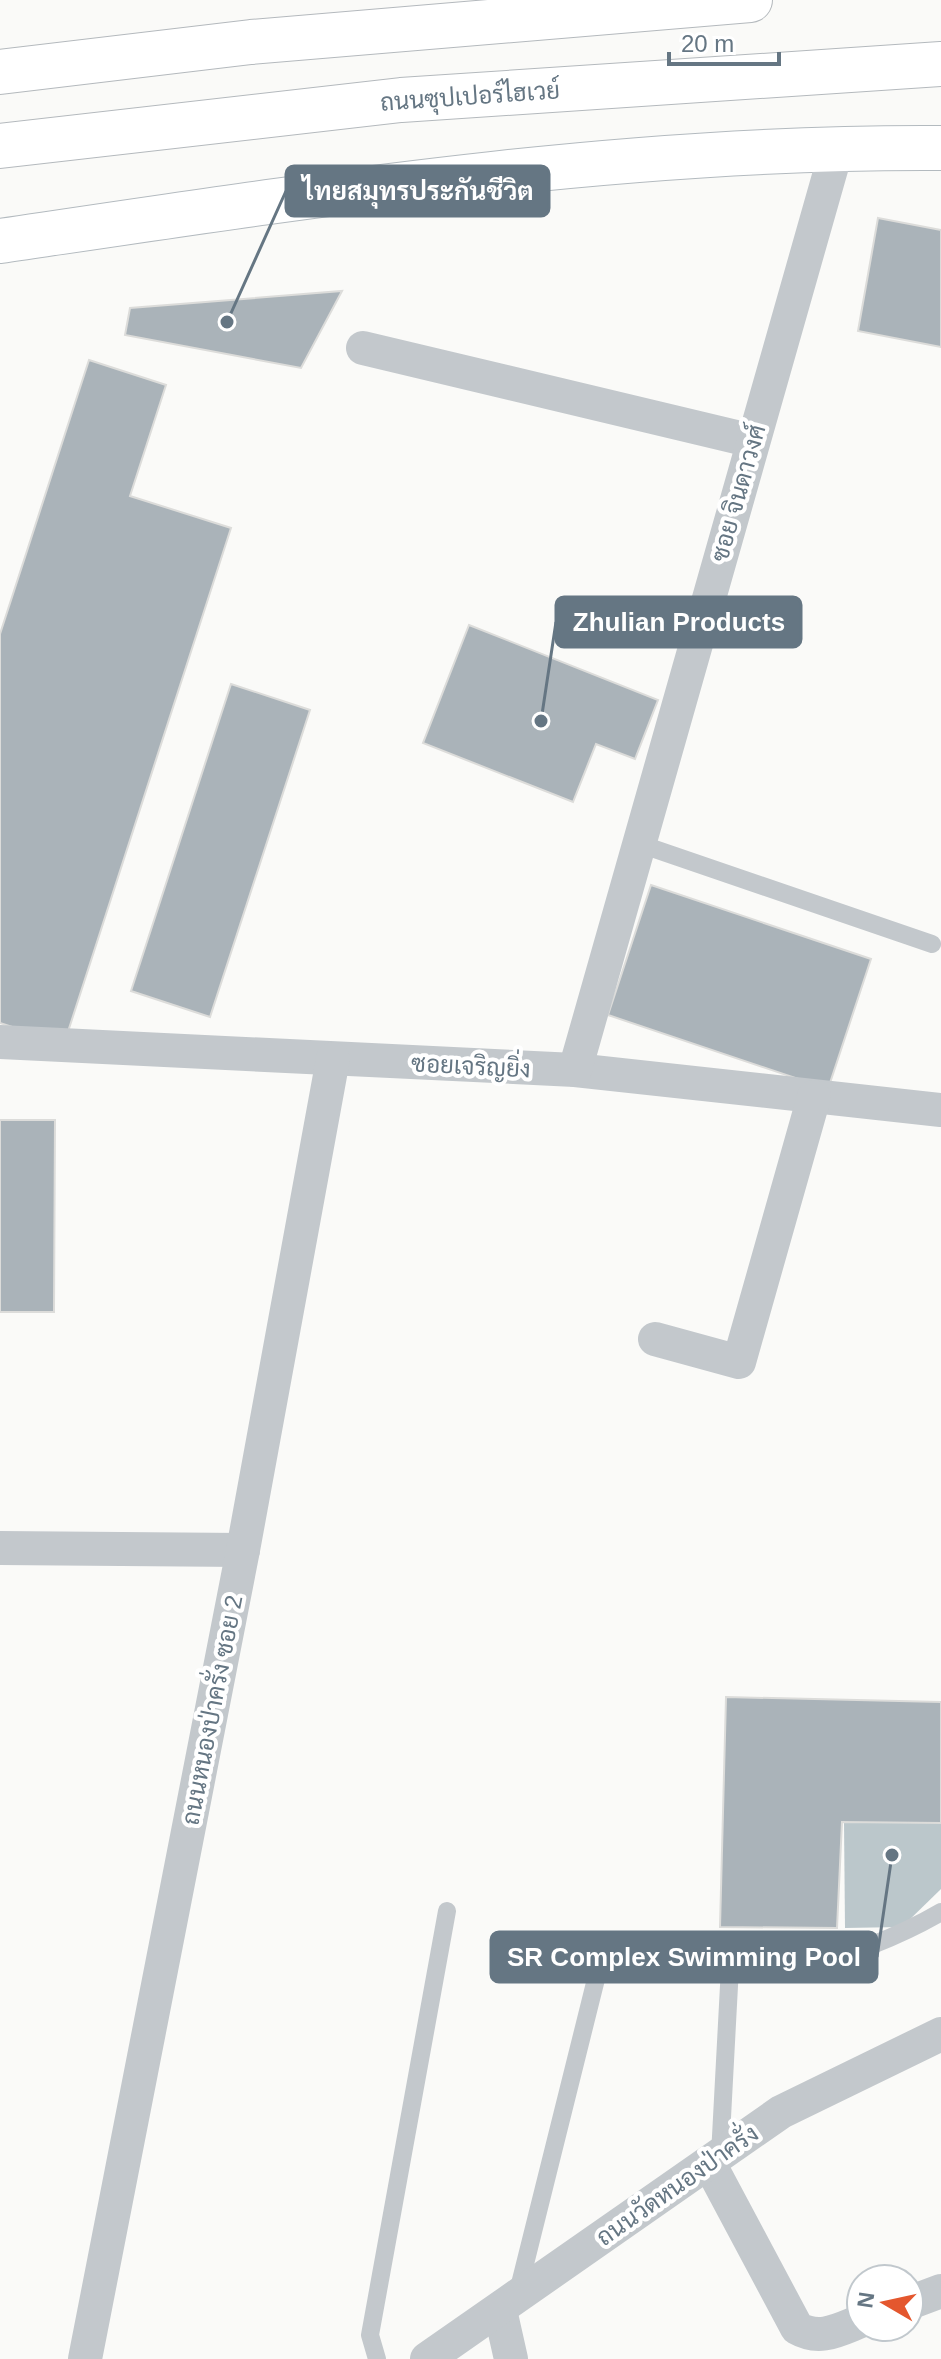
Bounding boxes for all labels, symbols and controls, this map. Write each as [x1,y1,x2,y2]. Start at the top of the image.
scale bar [669,16,779,66]
text: 20 m [681,30,734,57]
street label: ถนนซุปเปอร์ไฮเวย์ [379,74,561,119]
callout: ไทยสมุทรประกันชีวิต [286,166,549,216]
text: ไทยสมุทรประกันชีวิต [300,174,534,209]
street label: ซอย จินดาวงศ์ [704,421,770,565]
callout: Zhulian Products [556,597,801,647]
text: Zhulian Products [573,607,785,637]
street label: ซอยเจริญยิ่ง [411,1044,532,1084]
street label: ถนนหนองป่าครั่ง ซอย 2 [170,1592,248,1827]
callout: SR Complex Swimming Pool [491,1932,877,1982]
text: SR Complex Swimming Pool [507,1942,861,1972]
street label: ถนนวัดหนองป่าครั่ง [587,2114,763,2251]
north arrow [845,2263,925,2343]
text: N [852,2290,879,2310]

